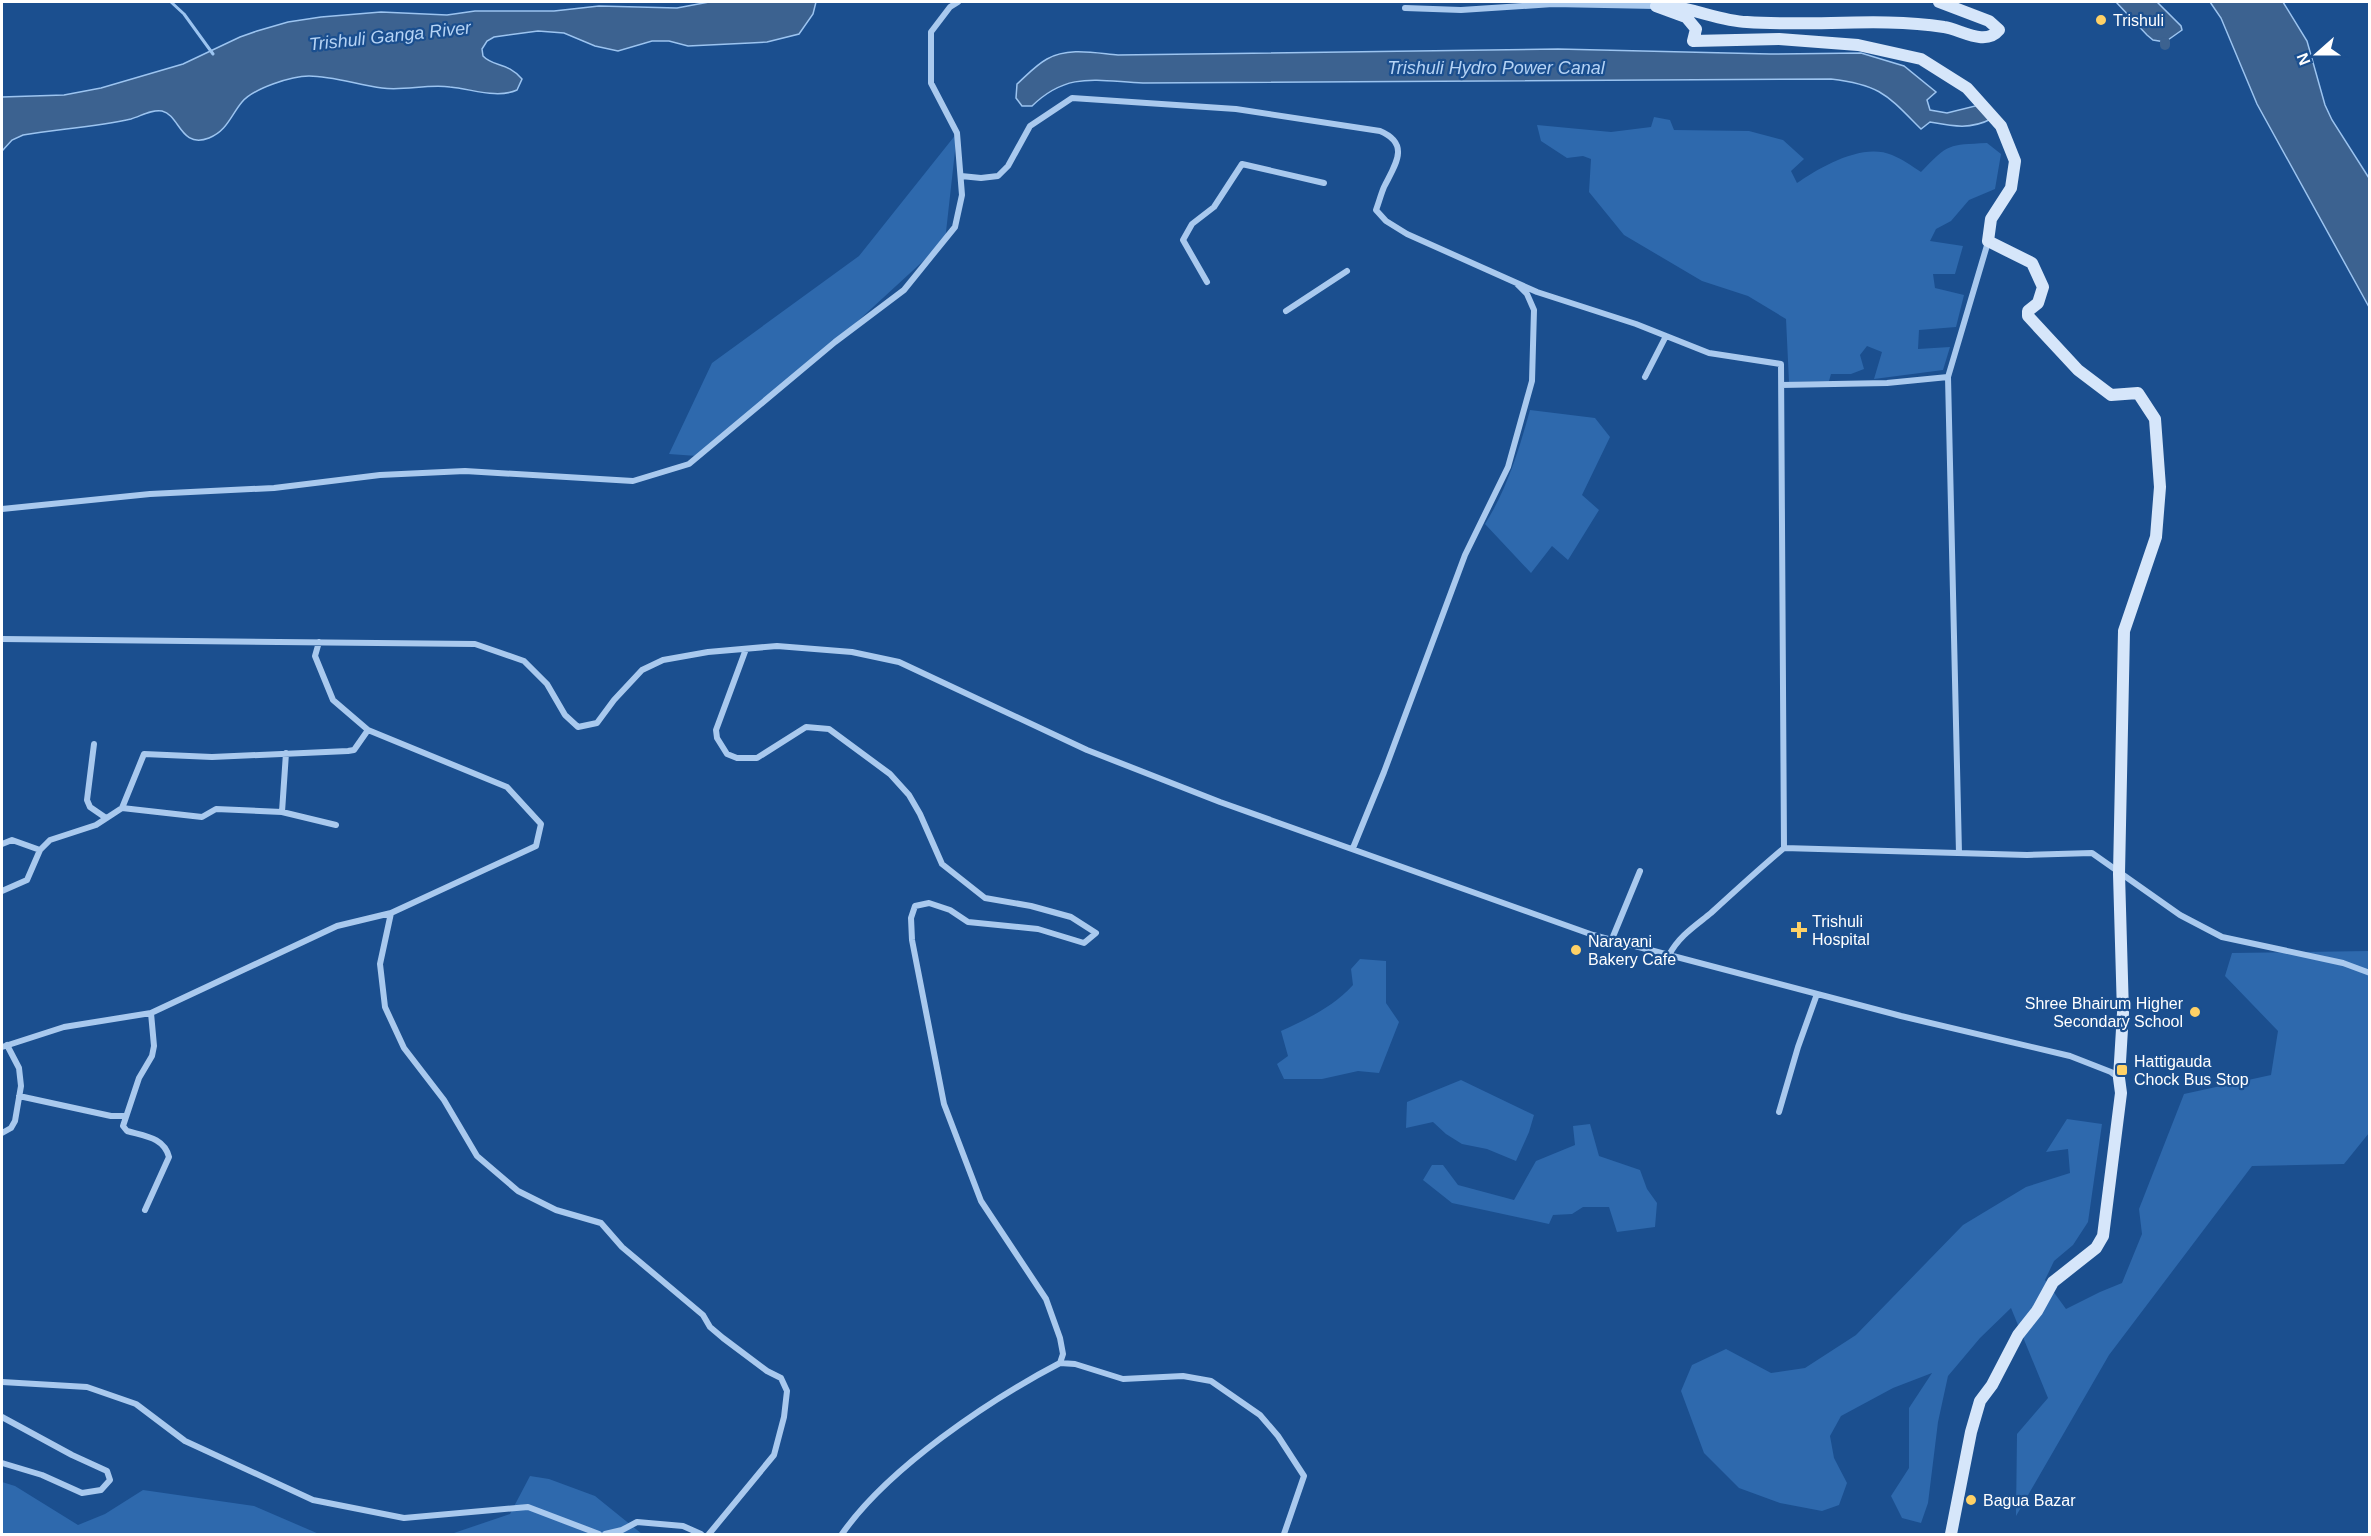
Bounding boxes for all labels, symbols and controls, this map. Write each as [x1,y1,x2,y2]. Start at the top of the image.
place label: Trishuli [2113,12,2164,29]
marker: Trishuli [2094,13,2108,27]
water label: Trishuli Ganga River [308,17,473,54]
north arrow [2287,24,2347,84]
text: N [2293,51,2313,68]
water label: Trishuli Hydro Power Canal [1387,58,1606,78]
place label: Trishuli Hospital [1812,913,1870,948]
marker: Trishuli Hospital [1790,921,1808,939]
place label: Narayani Bakery Cafe [1588,933,1676,968]
marker: Narayani Bakery Cafe [1569,943,1583,957]
place label: Shree Bhairum Higher Secondary School [2025,995,2184,1030]
marker: Shree Bhairum Higher Secondary School [2188,1005,2202,1019]
place label: Hattigauda Chock Bus Stop [2134,1053,2249,1088]
marker: Hattigauda Chock Bus Stop [2115,1063,2129,1077]
place label: Bagua Bazar [1983,1492,2076,1509]
marker: Bagua Bazar [1964,1493,1978,1507]

